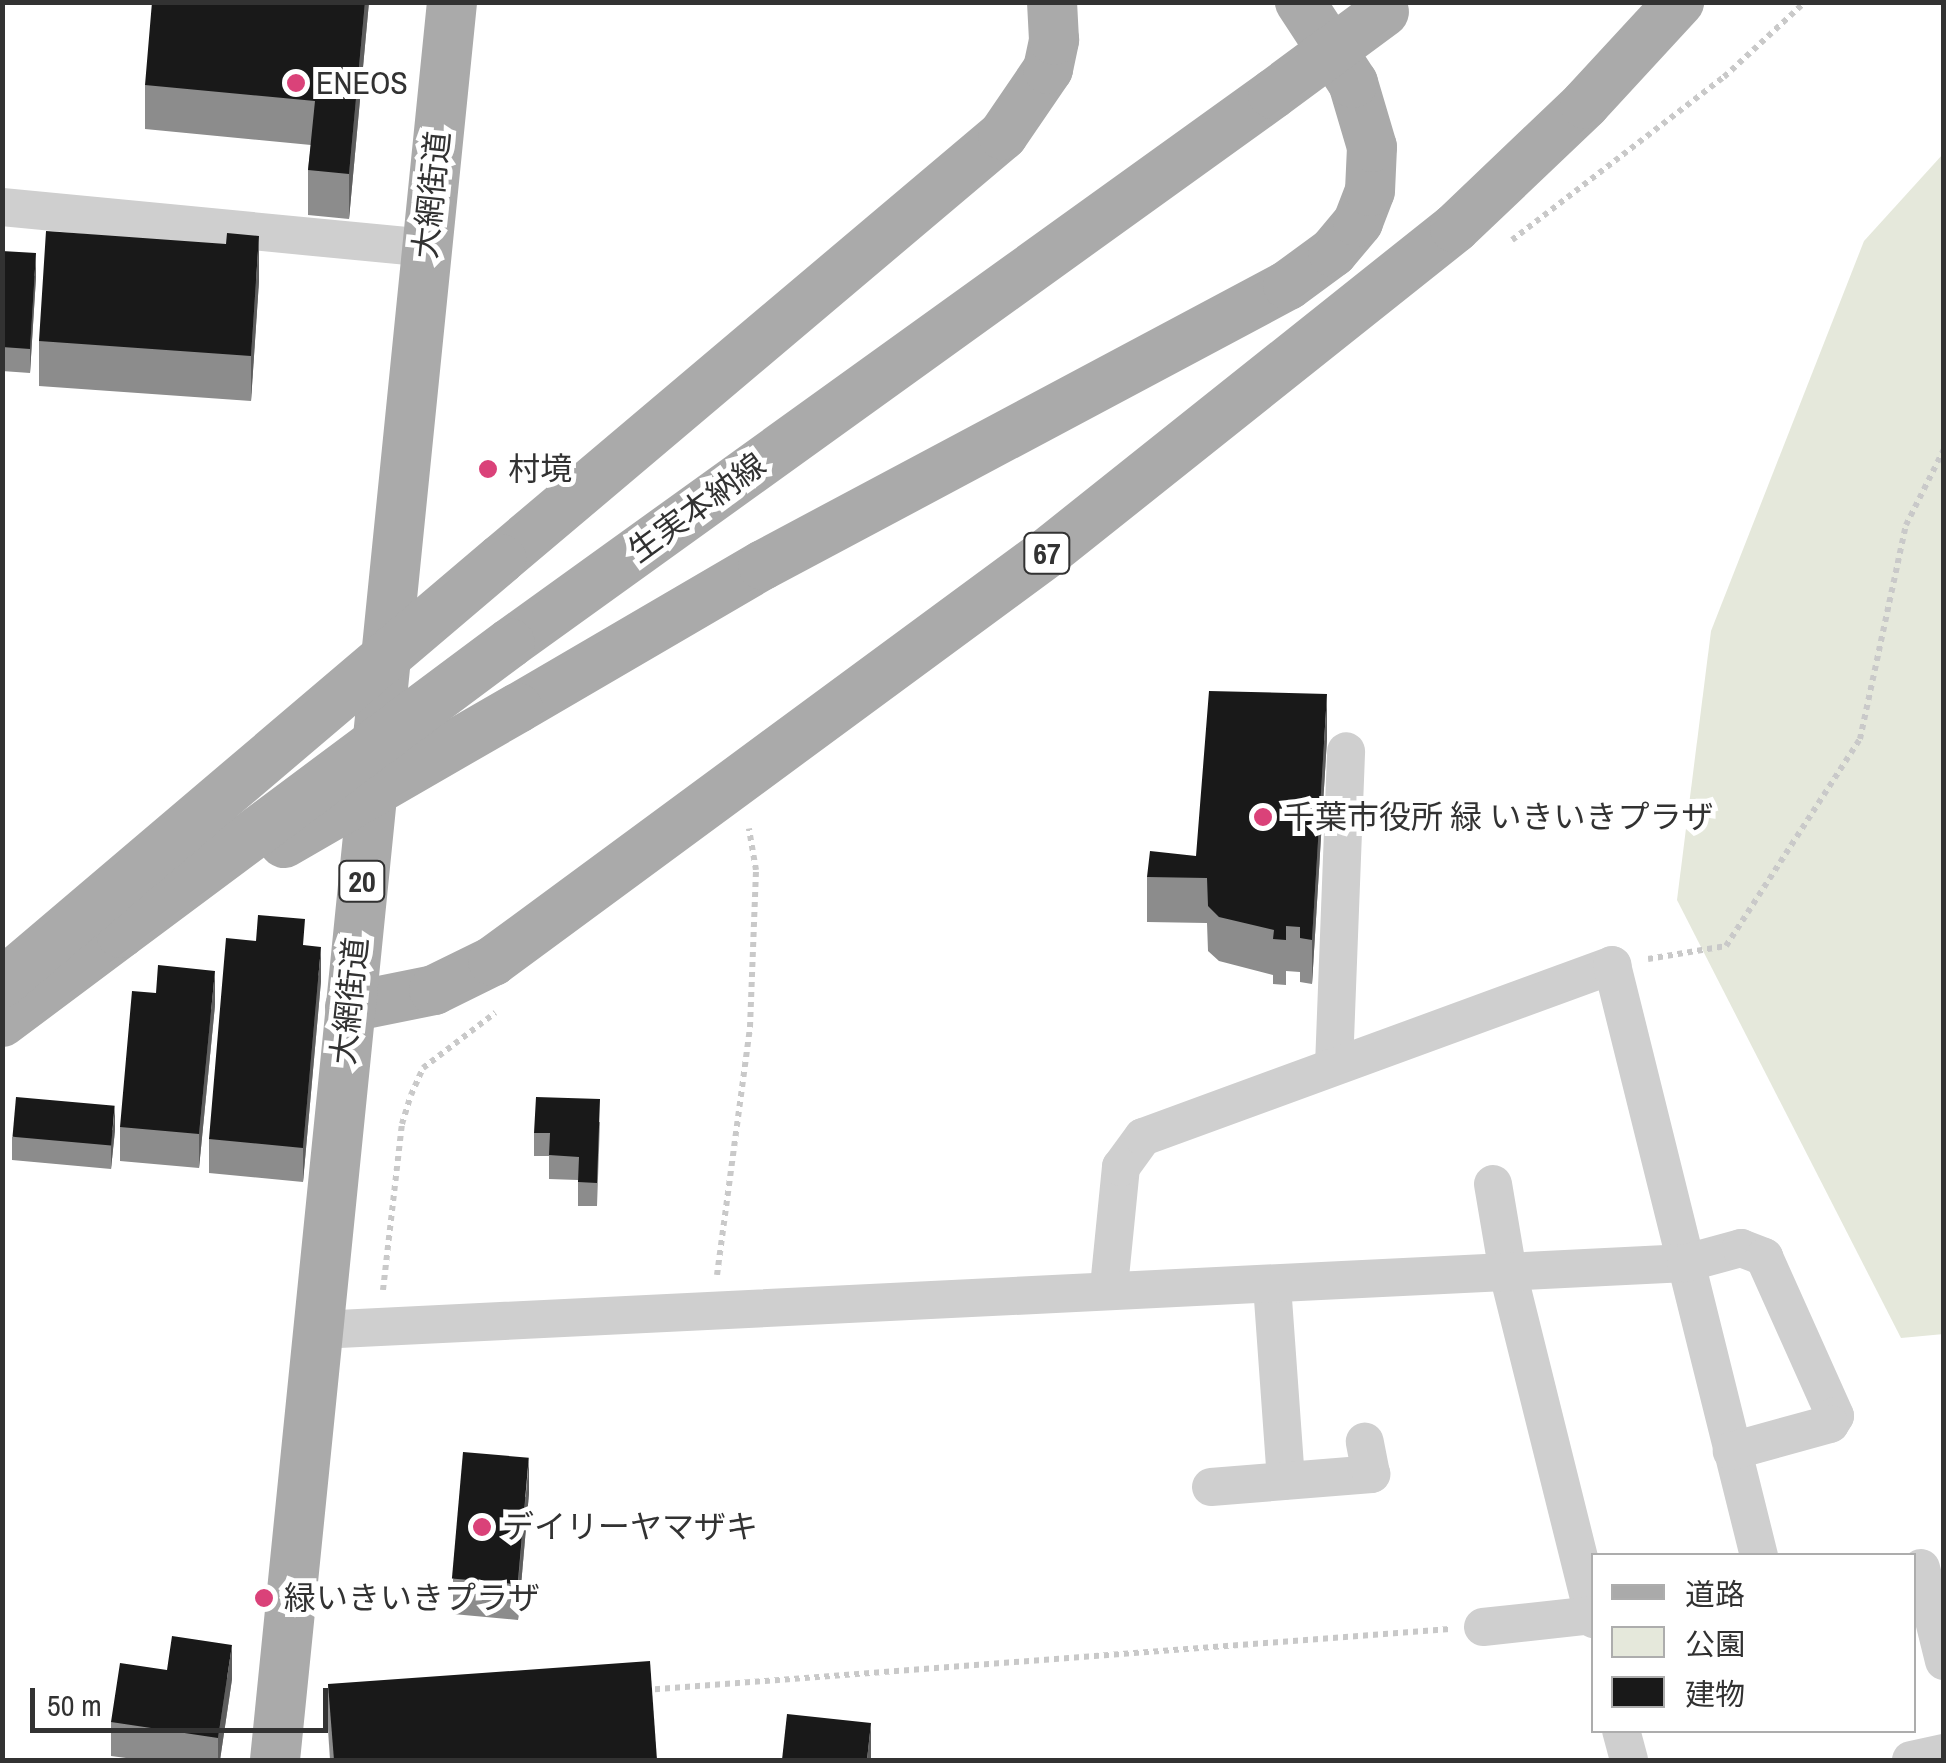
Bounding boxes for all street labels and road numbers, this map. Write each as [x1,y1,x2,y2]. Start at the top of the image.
street label: 大網街道 [406,129,458,261]
street label: 生実本納線 [621,445,773,571]
road number: 67 [1022,528,1072,578]
road number: 20 [337,856,387,906]
street label: 大網街道 [324,935,376,1067]

